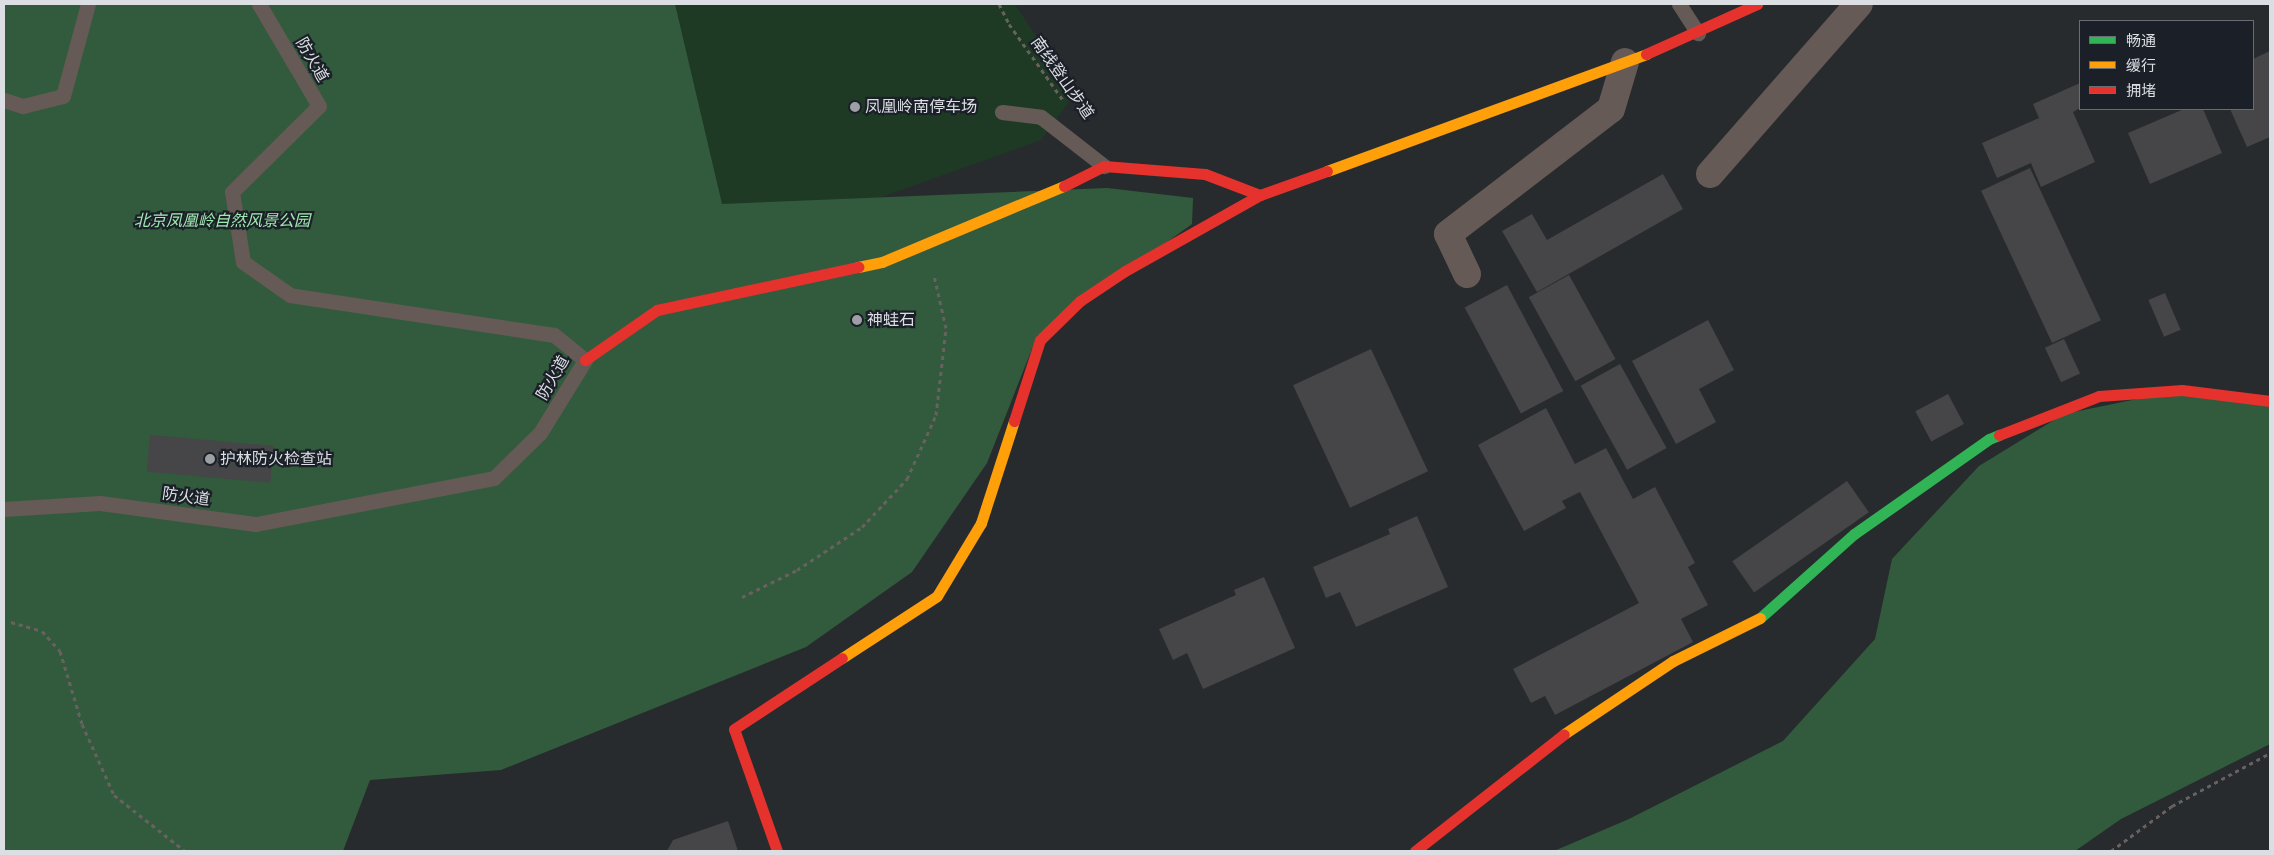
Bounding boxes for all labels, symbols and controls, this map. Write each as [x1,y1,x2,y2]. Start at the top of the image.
legend [2079,20,2254,110]
text: 畅通 [2126,32,2156,50]
street label: 南线登山步道 [1027,33,1097,123]
street label: 防火道 [292,34,332,86]
text: 缓行 [2126,57,2156,75]
text: 拥堵 [2126,82,2156,100]
place label: 凤凰岭南停车场 [865,97,977,117]
marker: 凤凰岭南停车场 [849,101,861,113]
park label: 北京凤凰岭自然风景公园 [134,211,310,231]
place label: 神蛙石 [867,310,915,330]
marker: 神蛙石 [851,314,863,326]
street label: 防火道 [533,352,573,404]
place label: 护林防火检查站 [220,449,332,469]
marker: 护林防火检查站 [204,453,216,465]
street label: 防火道 [161,484,211,510]

